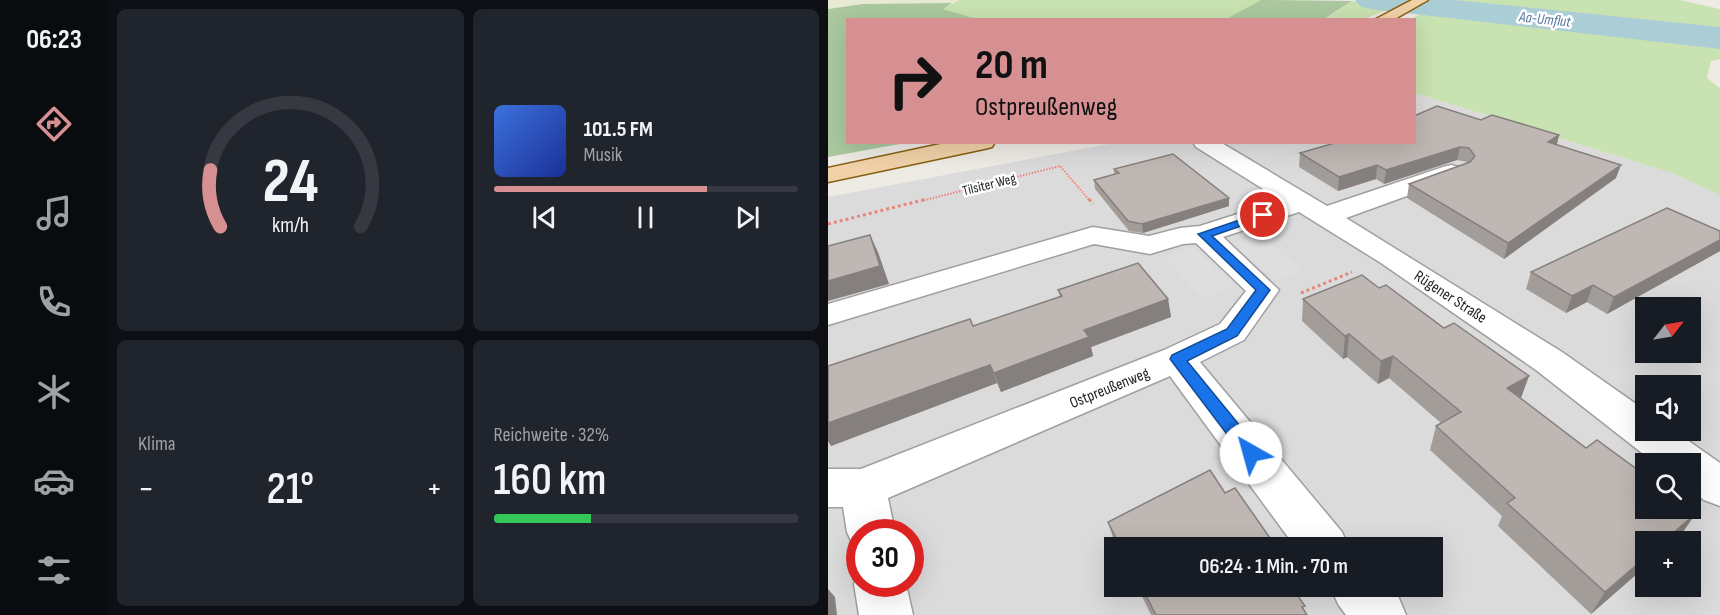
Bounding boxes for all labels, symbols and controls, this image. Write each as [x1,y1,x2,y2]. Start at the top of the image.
water label: Aa-Umflut [1517,7,1572,32]
text: 06:23 [26,24,82,56]
text: 20 m [975,40,1048,91]
icon: right [876,42,954,120]
text: Ostpreußenweg [975,91,1117,123]
icon: directions [33,103,75,145]
text: 101.5 FM [584,116,653,143]
text: Musik [584,143,622,167]
text: 24 [262,145,318,220]
street label: Tilsiter Weg [961,170,1018,199]
pin [1237,189,1288,240]
icon: music [33,192,75,234]
icon: arrive [1246,198,1279,231]
icon: previous [528,201,561,234]
icon: pause [629,201,662,234]
icon: next [731,201,764,234]
text: km/h [272,213,309,238]
street label: Rügener Straße [1410,267,1490,328]
icon: phone [33,281,75,323]
north arrow [1635,297,1701,363]
map controls [1635,297,1701,597]
street label: Ostpreußenweg [1067,364,1152,413]
icon: climate [33,371,75,413]
button: sound [1635,375,1701,441]
position arrow [1219,421,1283,485]
text: Reichweite · 32% [494,423,609,447]
text: Klima [138,432,176,456]
text: 160 km [494,453,606,508]
button: search [1635,453,1701,519]
icon: car [33,460,75,502]
text: 21° [266,462,314,517]
text: − [138,469,154,509]
text: + [426,469,443,509]
speed limit sign: 30 [846,519,924,597]
button: + [1635,531,1701,597]
icon: filters [33,549,75,591]
text: 06:24 · 1 Min. · 70 m [1199,553,1348,580]

